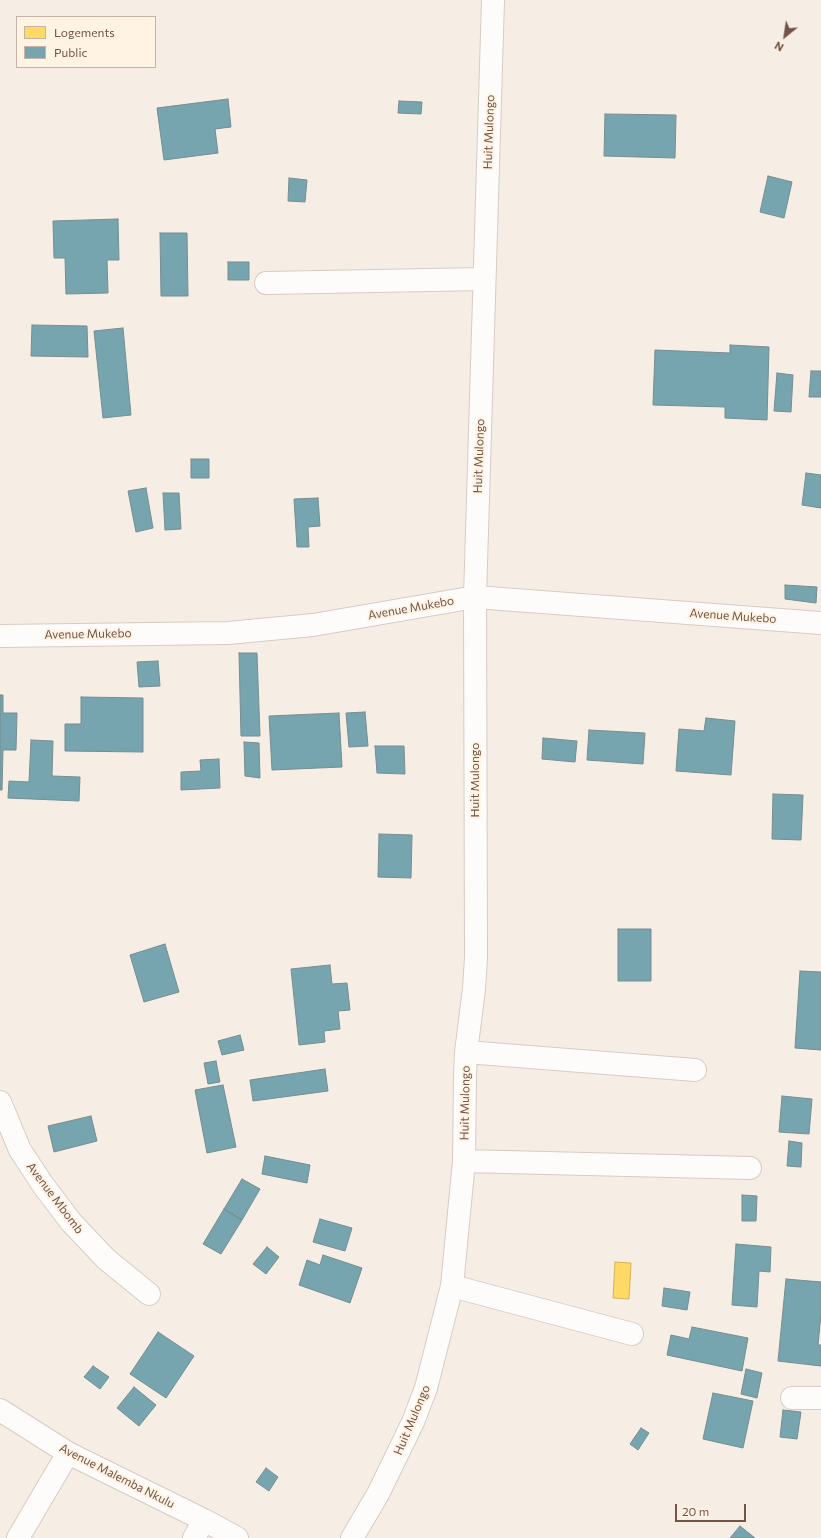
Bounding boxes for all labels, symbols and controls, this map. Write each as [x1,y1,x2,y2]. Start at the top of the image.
legend [16,16,156,68]
north arrow [765,16,805,56]
text: Logements [54,25,115,39]
text: N [772,39,786,55]
text: Public [54,45,87,59]
street label: Huit Mulongo [480,94,498,170]
street label: Huit Mulongo [470,418,488,494]
street label: Avenue Mukebo [367,593,455,623]
street label: Avenue Mukebo [689,606,777,626]
street label: Avenue Mukebo [44,626,132,642]
street label: Huit Mulongo [468,743,482,817]
street label: Huit Mulongo [457,1065,473,1141]
street label: Avenue Mbomb [23,1159,87,1237]
street label: Huit Mulongo [391,1383,433,1457]
street label: Avenue Malemba Nkulu [57,1441,177,1511]
scale bar [677,1496,748,1522]
text: 20 m [682,1504,709,1518]

